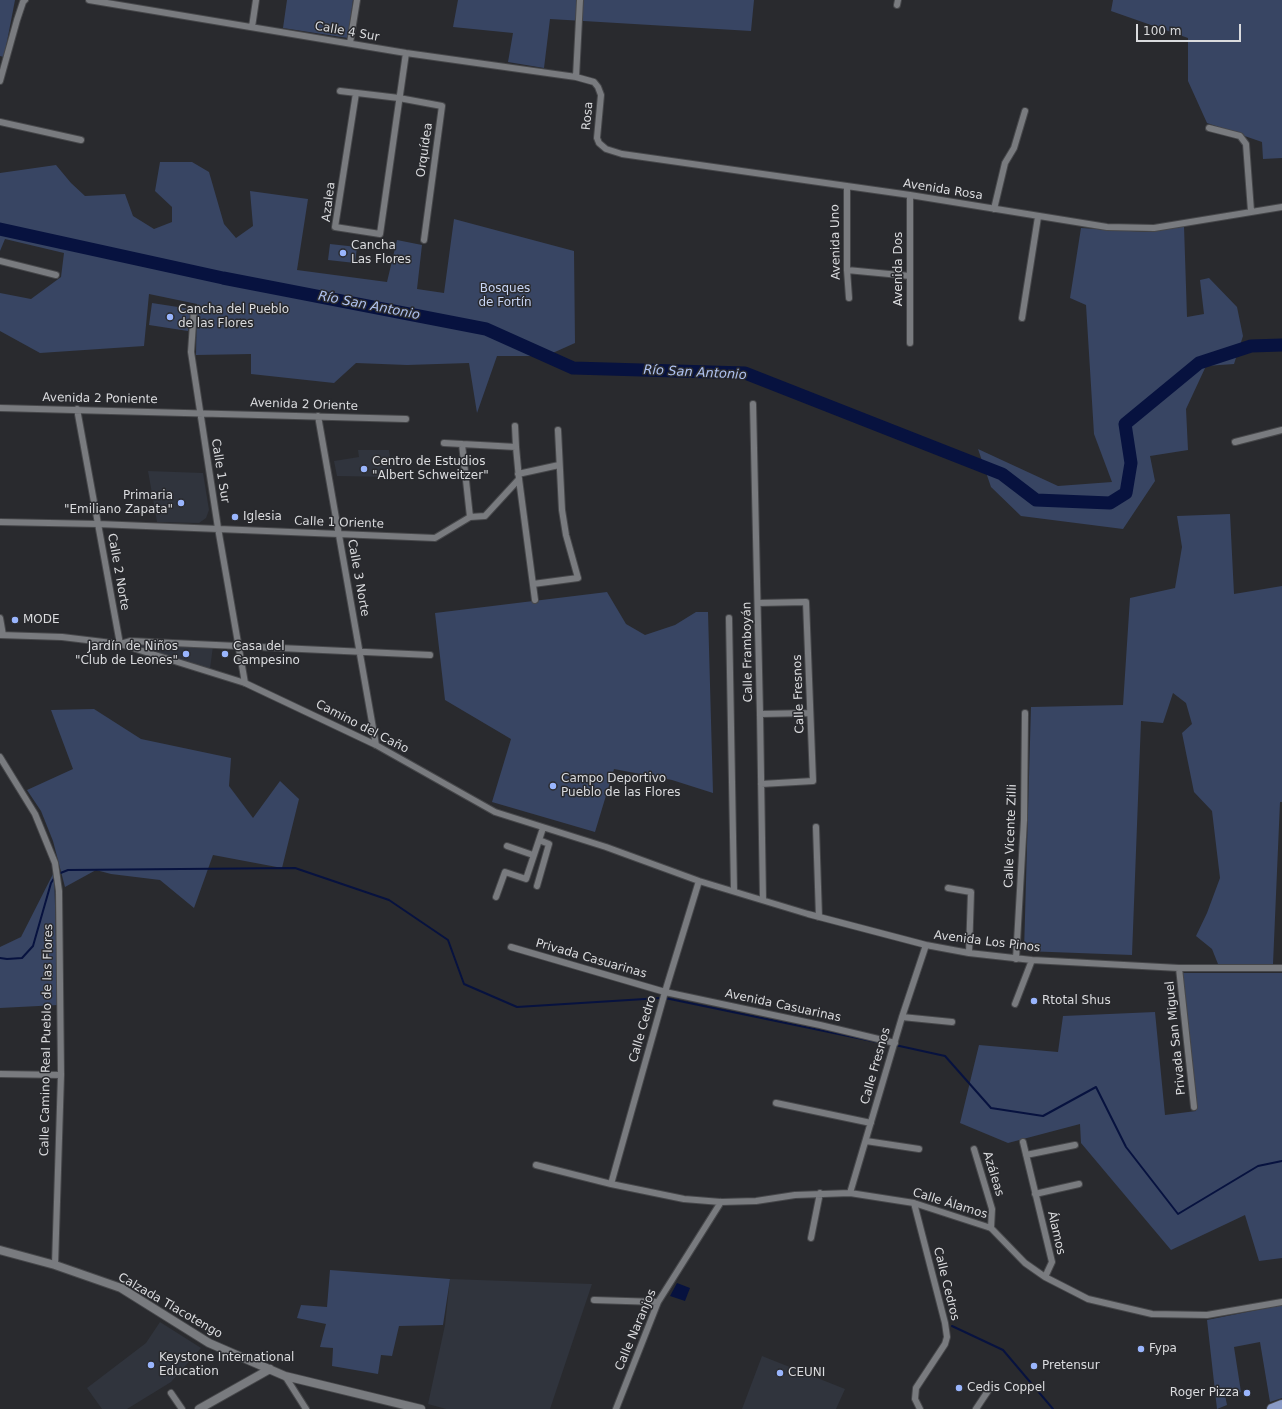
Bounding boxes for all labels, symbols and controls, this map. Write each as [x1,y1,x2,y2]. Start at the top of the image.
scale bar [1138,16,1243,42]
street label: Calle 4 Sur [314,19,380,45]
text: 100 m [1143,24,1181,38]
street label: Rosa [580,101,596,131]
street label: Orquídea [414,122,436,178]
street label: Avenida Rosa [902,177,984,203]
street label: Azalea [319,181,339,223]
street label: Avenida Uno [828,204,844,280]
street label: Avenida Dos [892,232,906,306]
place label: Cancha Las Flores [351,239,411,267]
marker: Cancha Las Flores [338,248,348,258]
park label: Bosques de Fortín [478,282,532,310]
water label: Río San Antonio [317,288,421,324]
place label: Cancha del Pueblo de las Flores [178,303,289,331]
marker: Cancha del Pueblo de las Flores [165,312,175,322]
water label: Río San Antonio [643,363,747,383]
street label: Avenida 2 Poniente [42,391,158,407]
street label: Avenida 2 Oriente [250,396,358,414]
street label: Calle 1 Sur [208,438,232,504]
place label: Centro de Estudios "Albert Schweitzer" [372,455,489,483]
marker: Centro de Estudios "Albert Schweitzer" [359,464,369,474]
place label: Primaria "Emiliano Zapata" [64,489,173,517]
marker: Primaria "Emiliano Zapata" [176,498,186,508]
place label: Iglesia [243,510,282,524]
marker: Iglesia [230,512,240,522]
street label: Calle 1 Oriente [294,514,384,532]
street label: Calle 2 Norte [104,532,132,612]
street label: Calle 3 Norte [344,538,372,618]
street label: Calle Framboyán [740,602,756,702]
place label: MODE [23,613,60,627]
marker: MODE [10,615,20,625]
place label: Jardín de Niños "Club de Leones" [75,640,178,668]
place label: Casa del Campesino [233,640,300,668]
marker: Jardín de Niños "Club de Leones" [181,649,191,659]
marker: Casa del Campesino [220,649,230,659]
street label: Calle Fresnos [790,654,808,734]
street label: Camino del Caño [313,697,411,757]
place label: Campo Deportivo Pueblo de las Flores [561,772,681,800]
marker: Campo Deportivo Pueblo de las Flores [548,781,558,791]
street label: Calle Vicente Zilli [1002,784,1020,888]
street label: Calle Camino Real Pueblo de las Flores [38,924,56,1156]
street label: Avenida Los Pinos [933,928,1041,956]
street label: Privada Casuarinas [534,936,648,982]
street label: Privada San Miguel [1163,980,1189,1096]
street label: Avenida Casuarinas [724,987,842,1025]
street label: Calle Cedro [627,994,659,1064]
place label: Rtotal Shus [1042,994,1111,1008]
marker: Rtotal Shus [1029,996,1039,1006]
street label: Calle Fresnos [858,1026,894,1106]
street label: Azáleas [979,1150,1007,1198]
street label: Calle Álamos [911,1186,989,1222]
street label: Álamos [1044,1210,1068,1256]
street label: Calle Cedros [930,1246,962,1322]
street label: Calzada Tlacotengo [115,1270,225,1342]
street label: Calle Naranjos [612,1287,660,1373]
place label: Fypa [1149,1342,1177,1356]
marker: Fypa [1136,1344,1146,1354]
place label: Keystone International Education [159,1351,294,1379]
place label: Pretensur [1042,1359,1100,1373]
marker: Keystone International Education [146,1360,156,1370]
marker: Pretensur [1029,1361,1039,1371]
place label: CEUNI [788,1366,825,1380]
marker: CEUNI [775,1368,785,1378]
place label: Cedis Coppel [967,1381,1045,1395]
marker: Cedis Coppel [954,1383,964,1393]
place label: Roger Pizza [1170,1386,1239,1400]
marker: Roger Pizza [1242,1388,1252,1398]

